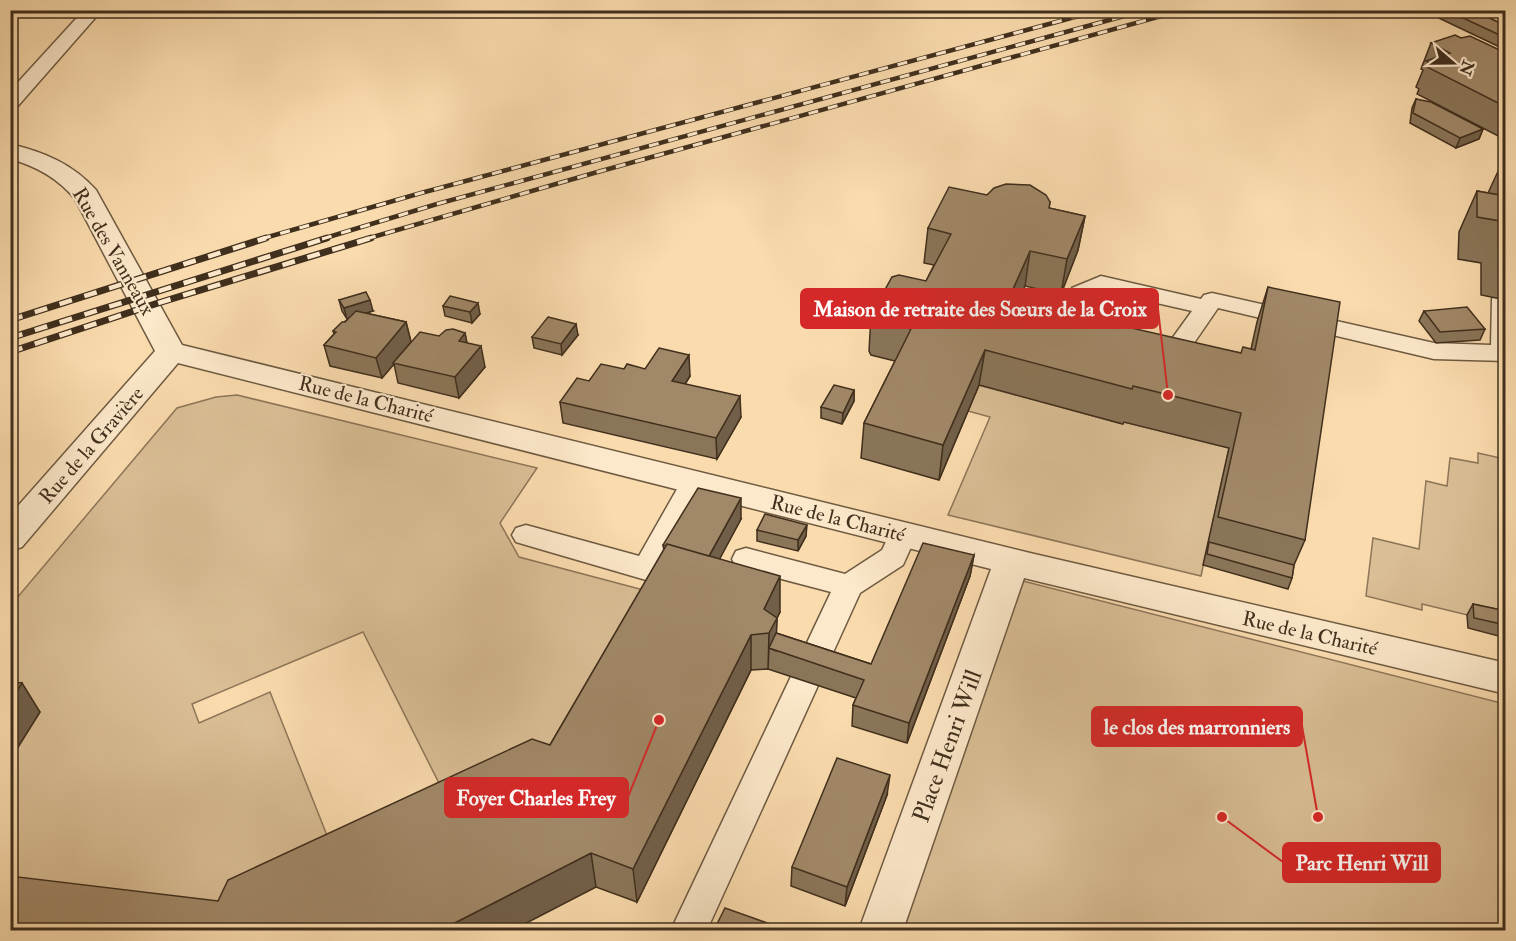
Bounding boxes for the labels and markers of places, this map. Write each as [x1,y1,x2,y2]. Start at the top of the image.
callout: Maison de retraite des Sœurs de la Croix [801,289,1158,328]
callout: le clos des marronniers [1092,707,1302,746]
callout: Foyer Charles Frey [445,778,628,817]
callout: Parc Henri Will [1283,843,1440,882]

